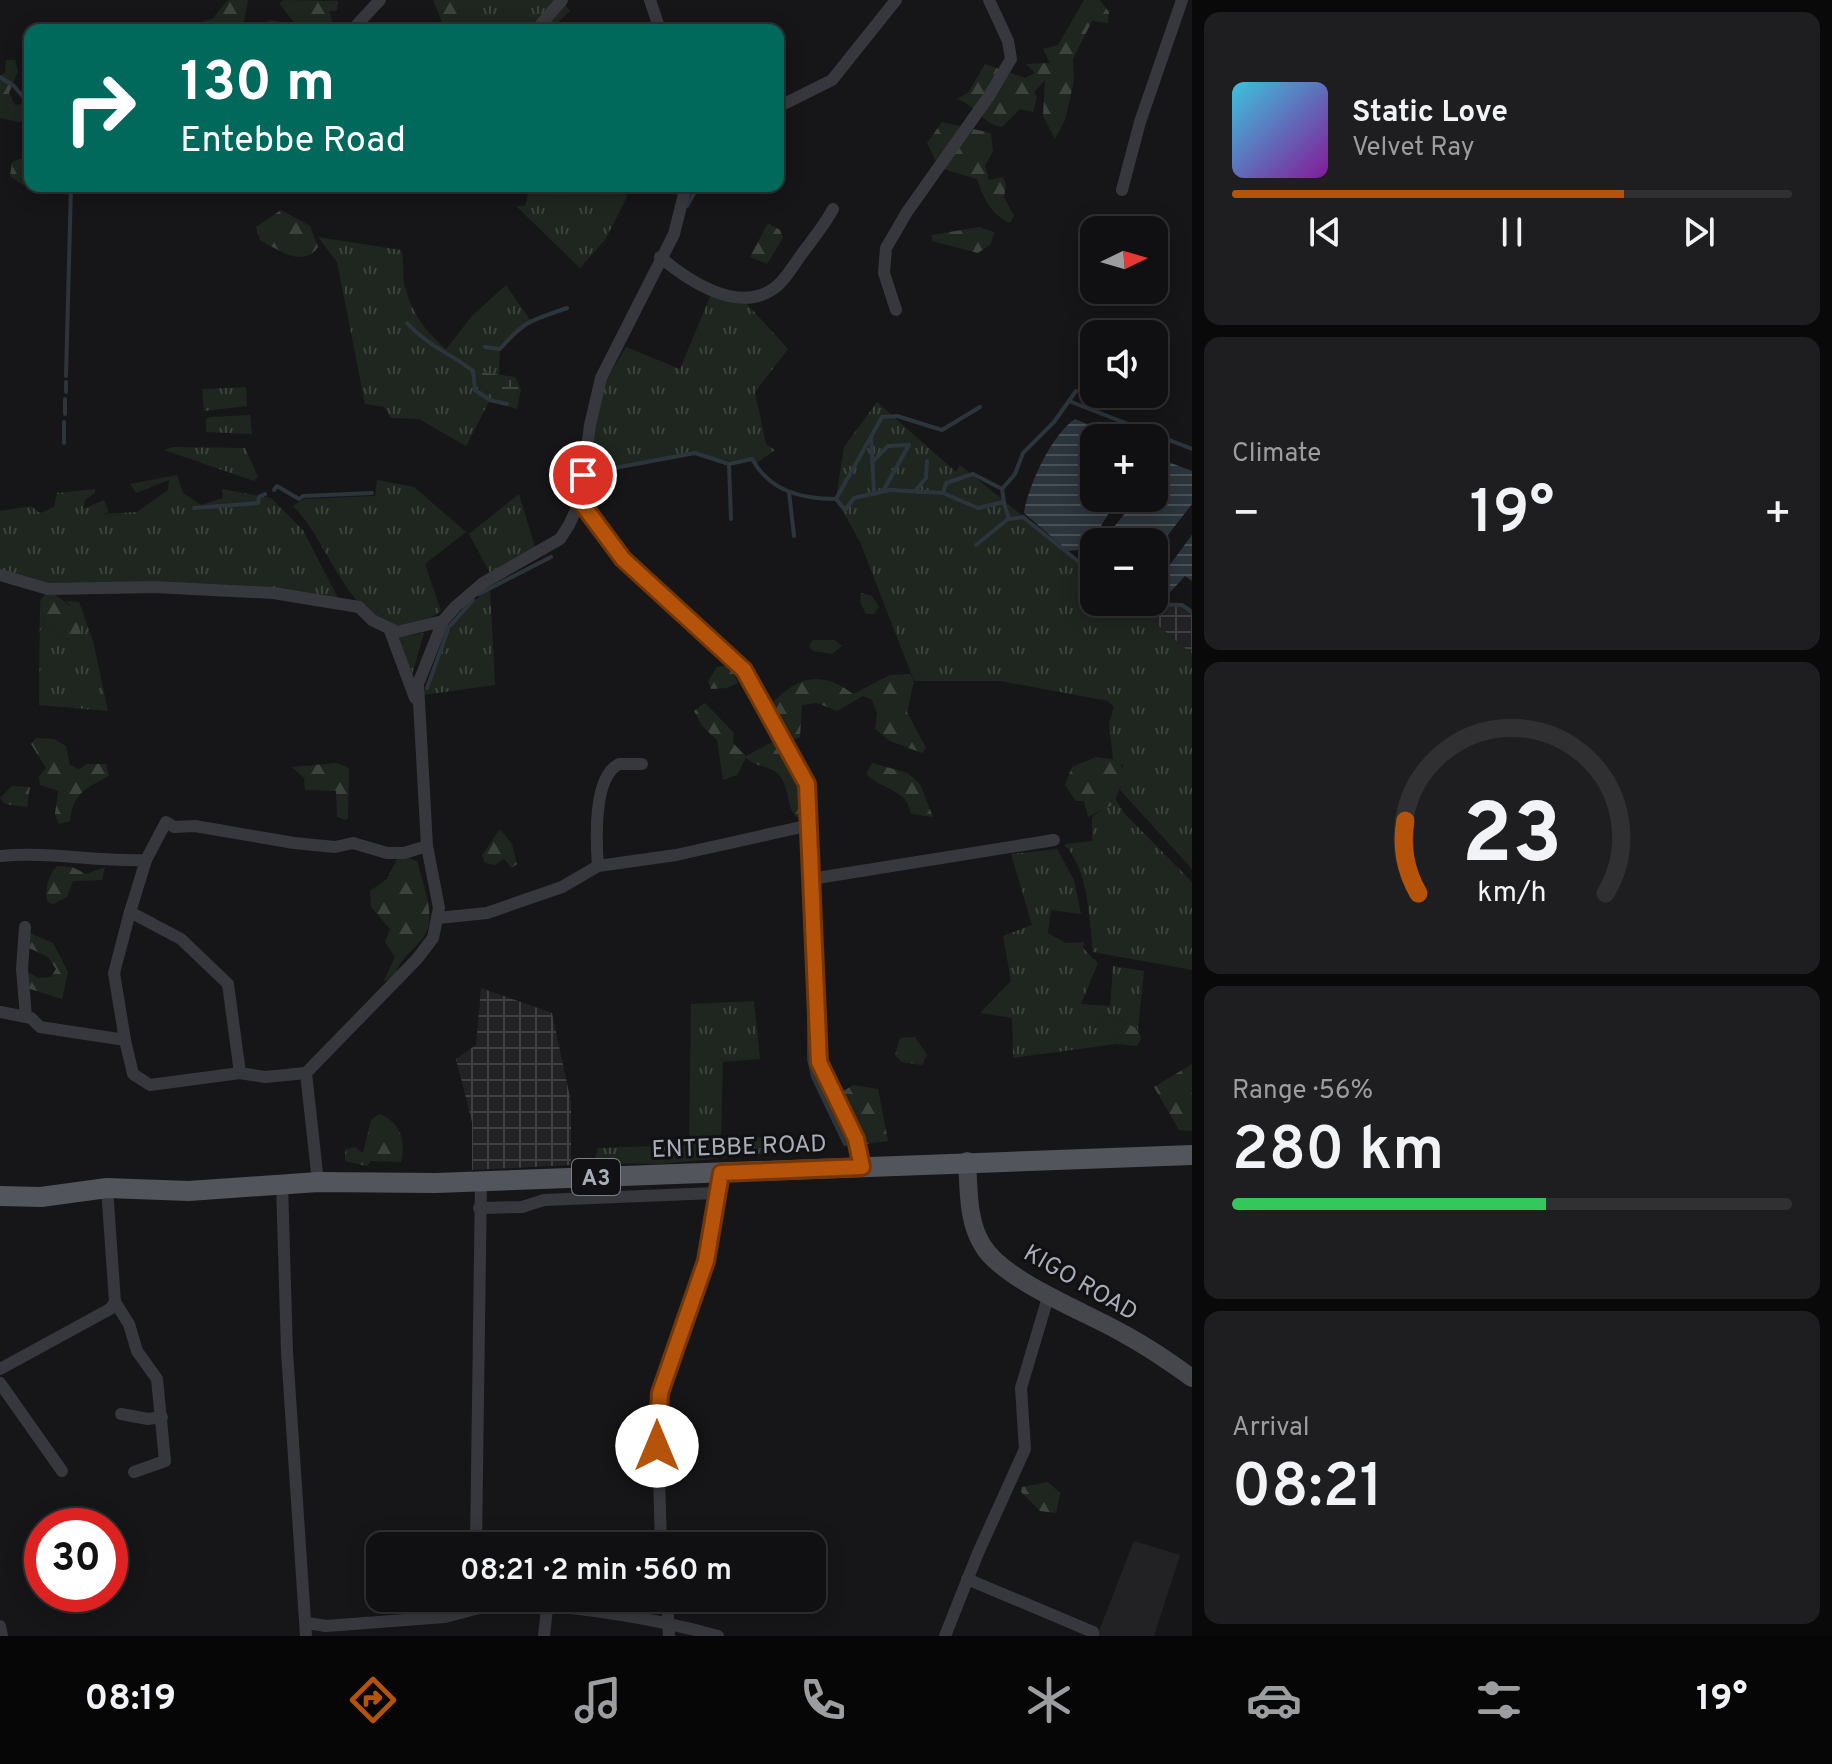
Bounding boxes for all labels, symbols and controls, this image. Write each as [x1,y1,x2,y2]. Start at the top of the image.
text: 130 m [180,50,335,120]
icon: right [48,56,152,160]
text: Static Love [1352,95,1508,132]
text: Entebbe Road [180,119,406,165]
text: Velvet Ray [1352,132,1475,165]
icon: previous [1303,210,1347,254]
icon: pause [1490,210,1534,254]
icon: next [1677,210,1721,254]
north arrow [1080,216,1168,304]
map controls [1080,216,1168,616]
button: sound [1080,320,1168,408]
button: + [1080,424,1168,512]
text: Climate [1232,438,1321,471]
pin [549,441,617,509]
icon: arrive [561,453,605,497]
text: 19° [1470,478,1554,554]
text: − [1232,488,1260,544]
text: + [1764,488,1792,544]
button: − [1080,528,1168,616]
text: 23 [1462,787,1562,892]
text: km/h [1477,876,1547,912]
text: Range · 56% [1232,1075,1373,1108]
text: 280 km [1232,1115,1444,1191]
street label: ENTEBBE ROAD [651,1130,827,1166]
road number: A3 [572,1159,620,1195]
street label: KIGO ROAD [1018,1239,1142,1328]
position arrow [615,1404,699,1488]
text: Arrival [1232,1412,1310,1445]
text: 08:21 [1232,1452,1383,1528]
speed limit sign: 30 [24,1508,128,1612]
text: 08:21 · 2 min · 560 m [460,1553,732,1590]
icon: directions [345,1672,401,1728]
icon: music [570,1672,626,1728]
icon: phone [795,1672,851,1728]
icon: climate [1021,1672,1077,1728]
icon: car [1246,1672,1302,1728]
icon: filters [1471,1672,1527,1728]
text: 08:19 [85,1677,176,1723]
text: 19° [1696,1677,1747,1723]

